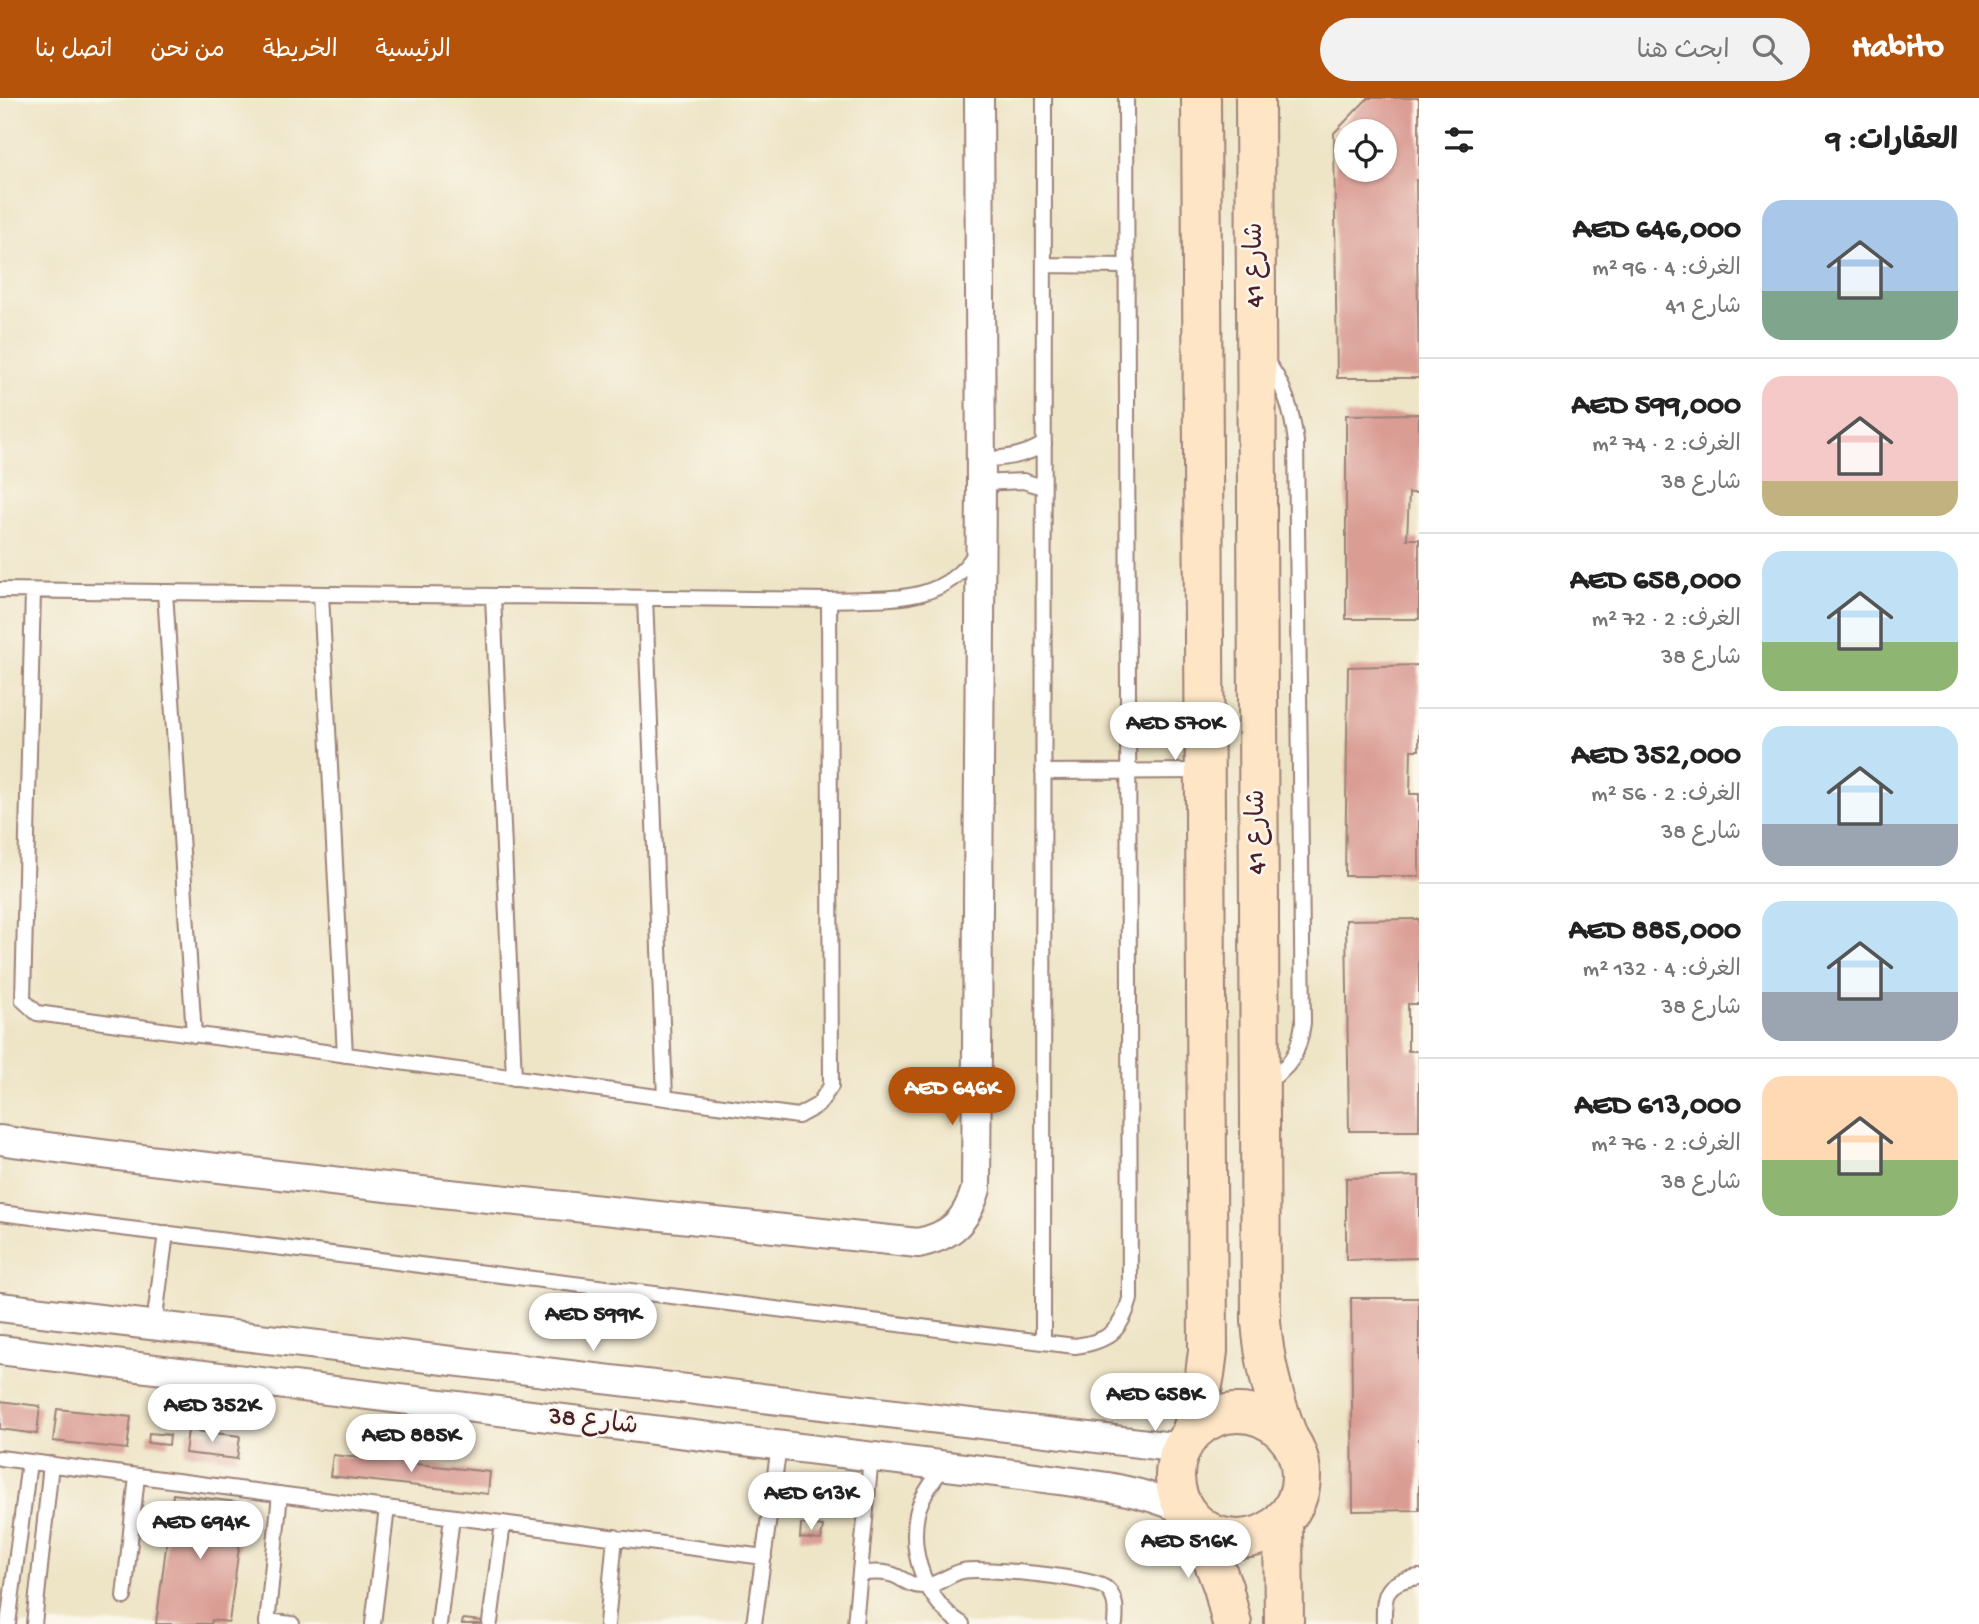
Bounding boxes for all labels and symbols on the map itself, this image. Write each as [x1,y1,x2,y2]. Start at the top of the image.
street label: شارع 41 [1241,222,1272,308]
pin: AED 570K [1103,702,1247,762]
street label: شارع 41 [1243,789,1274,875]
pin: AED 646K [880,1068,1024,1127]
pin: AED 599K [521,1294,665,1353]
pin: AED 658K [1083,1374,1227,1433]
pin: AED 352K [140,1384,284,1444]
street label: شارع 38 [545,1402,640,1444]
pin: AED 885K [339,1414,483,1474]
pin: AED 613K [739,1472,883,1532]
pin: AED 694K [128,1502,272,1561]
pin: AED 516K [1116,1520,1260,1580]

